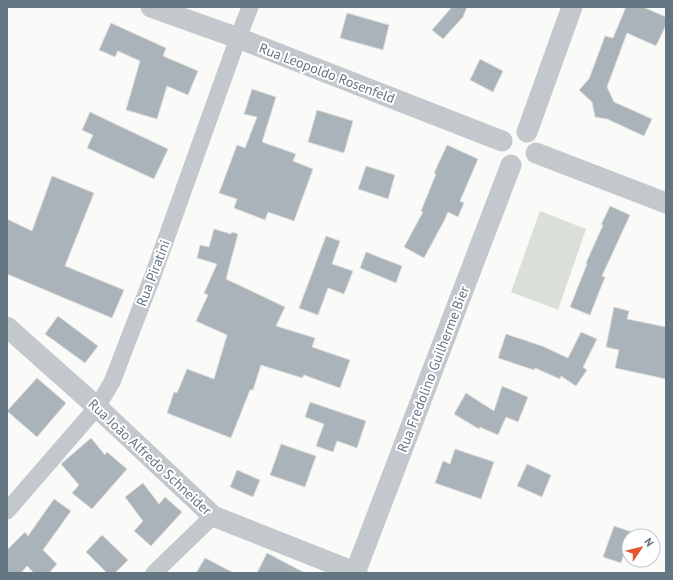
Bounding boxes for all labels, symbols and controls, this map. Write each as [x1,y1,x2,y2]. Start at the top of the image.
street label: Rua Leopoldo Rosenfeld [257,39,397,107]
street label: Rua Piratini [132,237,174,309]
street label: Rua Fredolino Guilherme Bier [393,283,473,455]
street label: Rua João Alfredo Schneider [84,395,216,519]
north arrow [621,528,661,568]
text: N [641,535,657,549]

